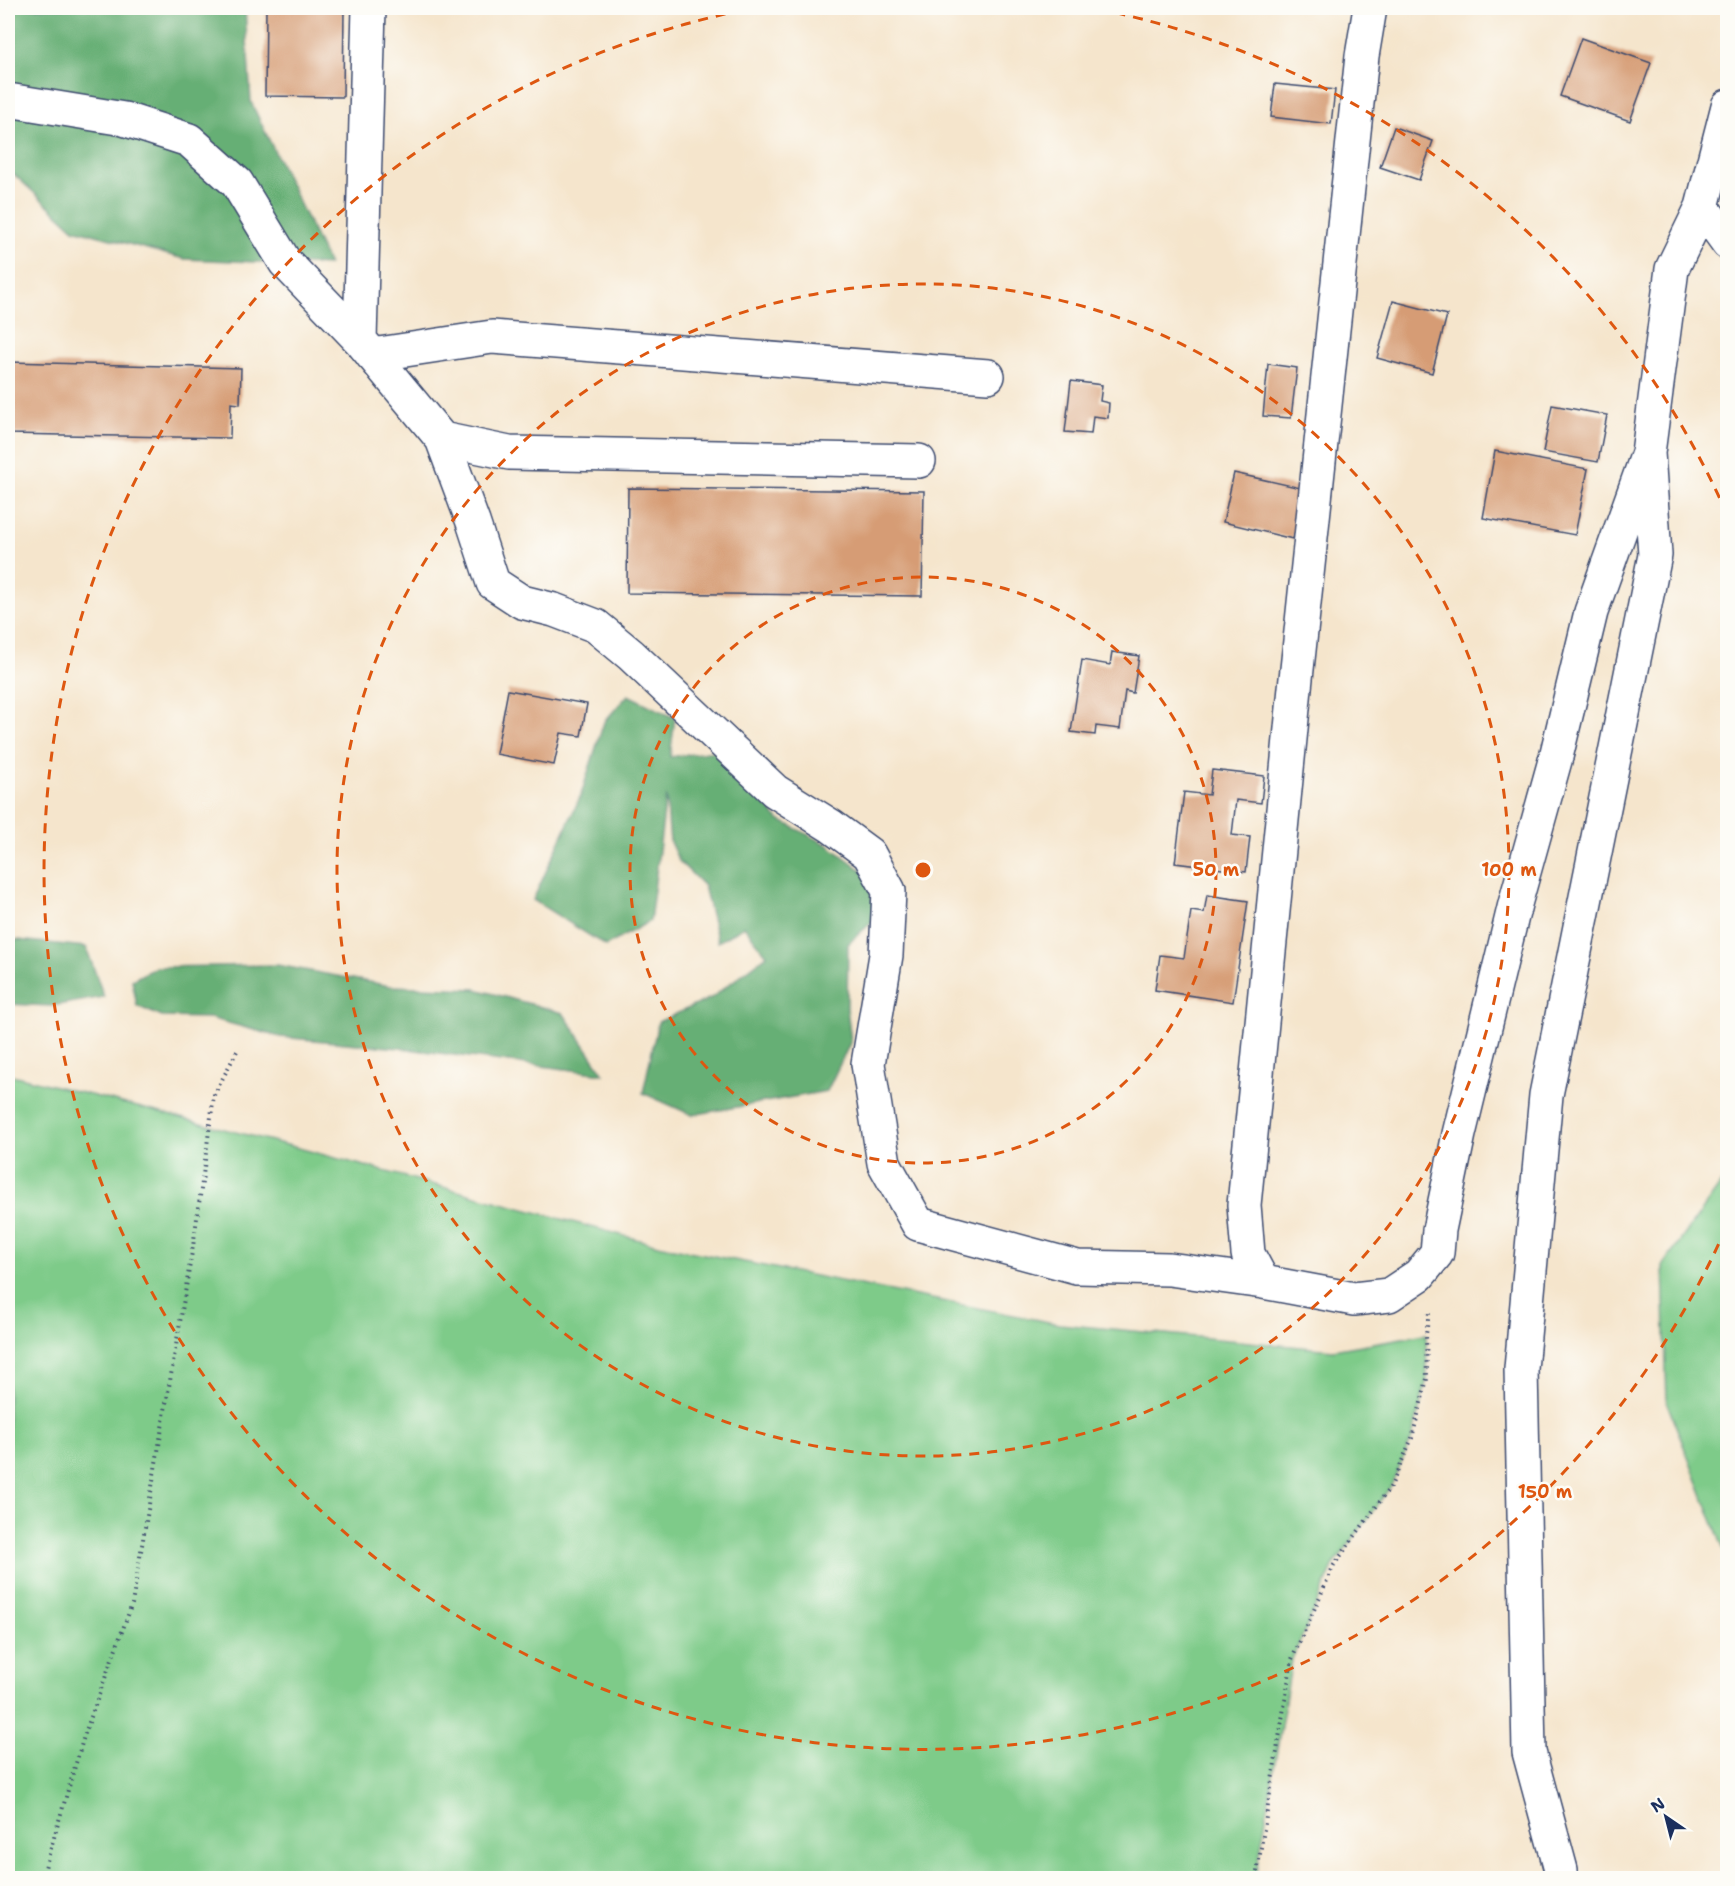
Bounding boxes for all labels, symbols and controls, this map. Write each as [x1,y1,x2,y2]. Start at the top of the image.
text: 50 m [1193,858,1240,882]
text: 100 m [1481,858,1537,882]
centre of rings [913,860,933,880]
text: 150 m [1518,1480,1573,1504]
north arrow [1636,1787,1696,1847]
text: N [1646,1793,1669,1817]

